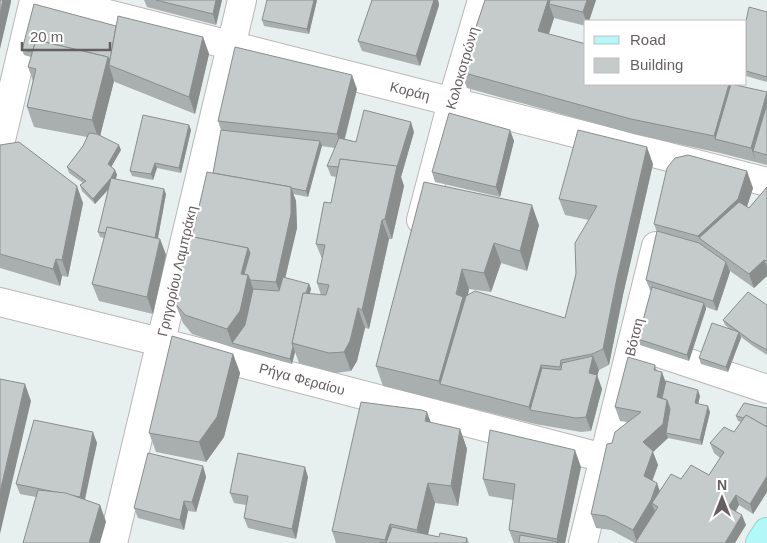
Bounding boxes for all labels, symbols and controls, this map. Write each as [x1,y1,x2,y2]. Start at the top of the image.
scale bar [22,20,110,52]
legend [584,20,747,85]
street label: Κολοκοτρώνη [443,25,481,111]
text: 20 m [30,28,63,45]
text: Road [630,31,666,48]
text: Building [630,56,683,73]
street label: Κοράη [388,78,432,104]
street label: Γρηγορίου Λαμπράκη [154,204,200,338]
street label: Βότση [622,316,646,358]
street label: Ρήγα Φεραίου [257,360,347,398]
north arrow [697,473,747,523]
text: N [717,477,727,493]

